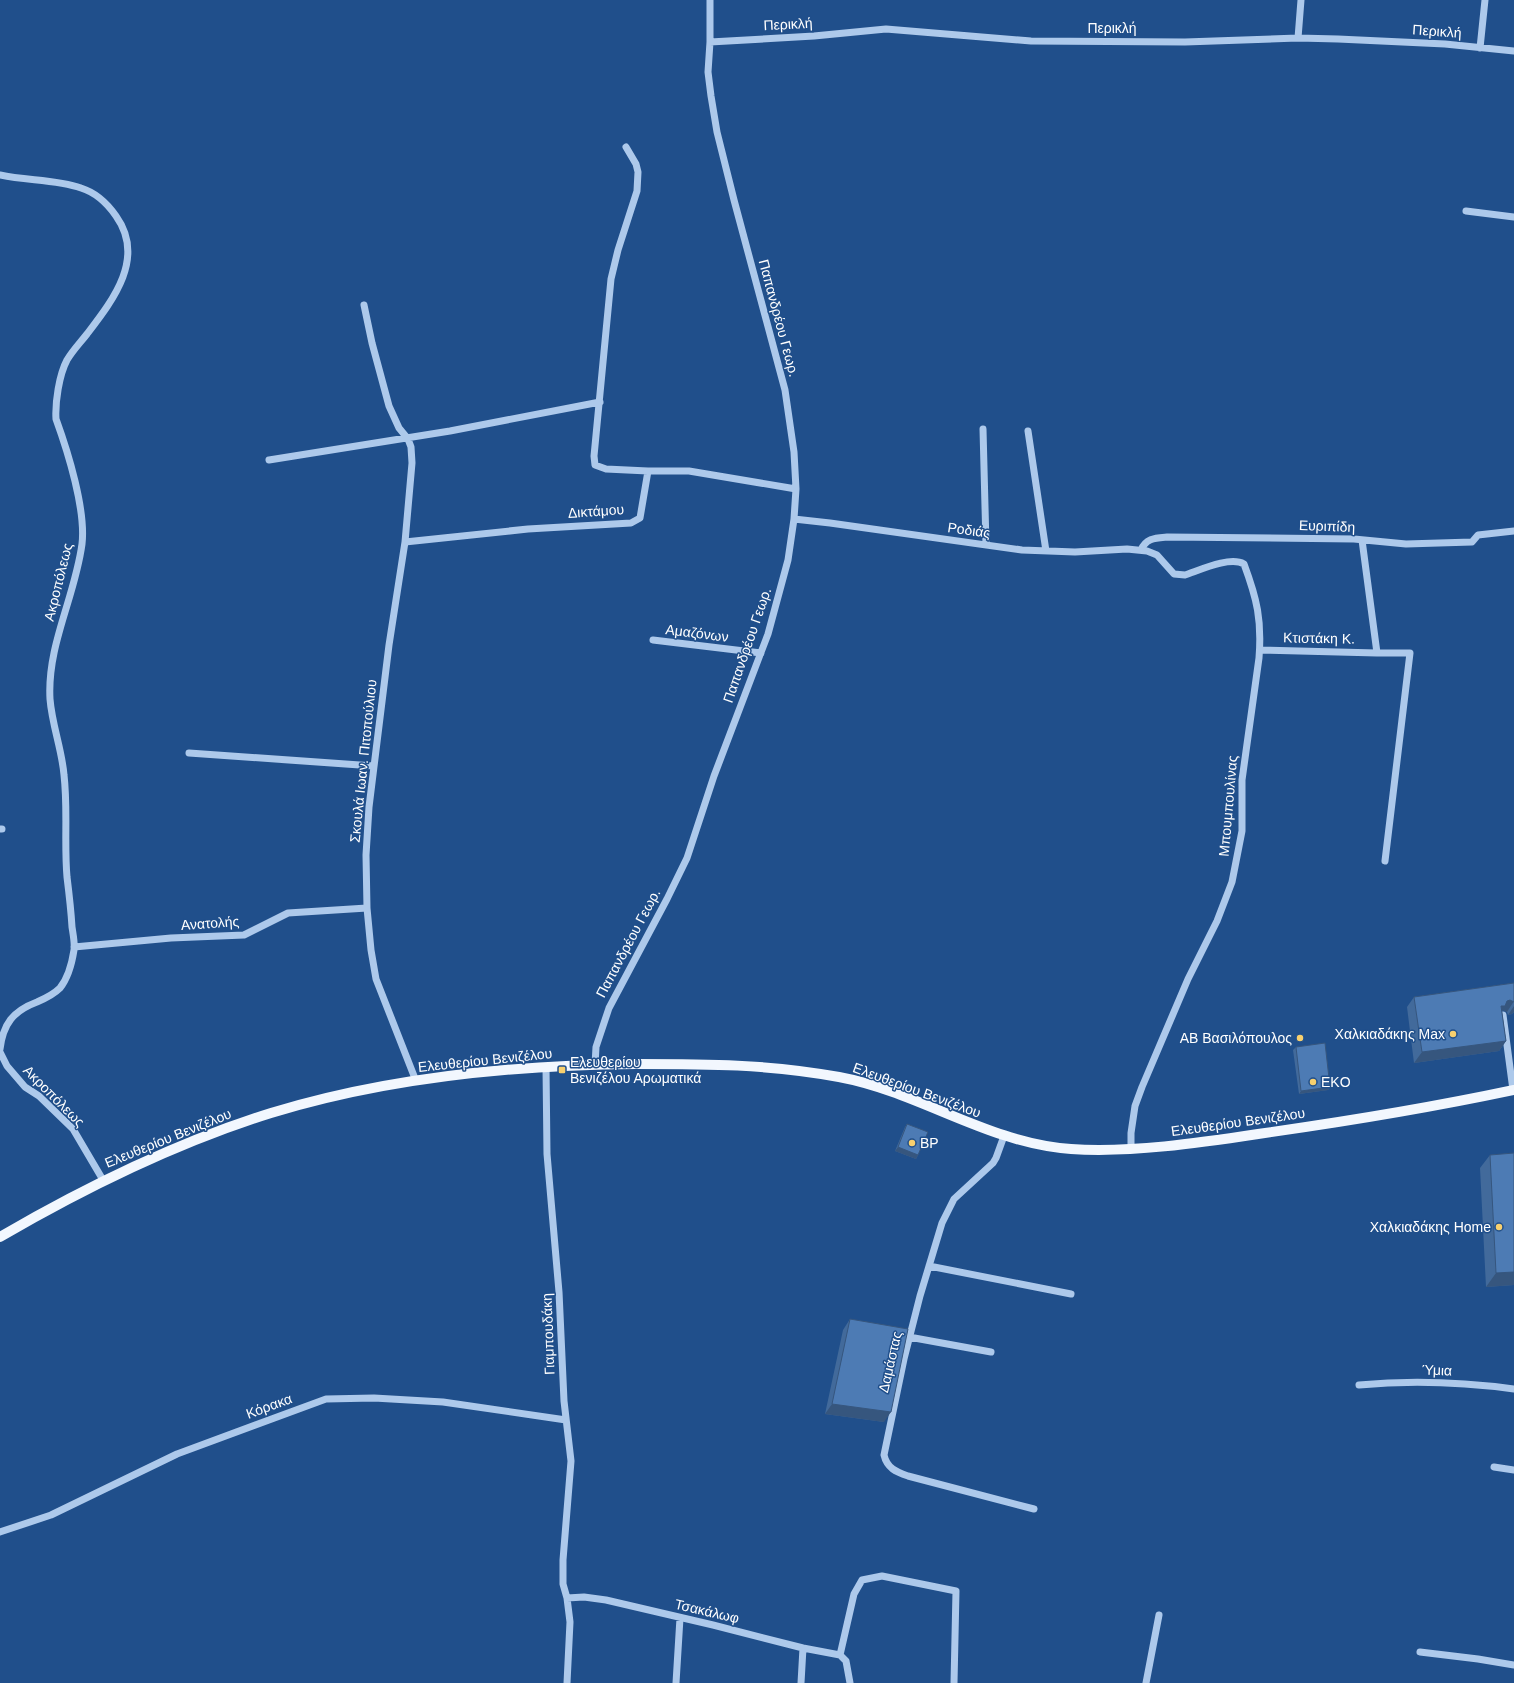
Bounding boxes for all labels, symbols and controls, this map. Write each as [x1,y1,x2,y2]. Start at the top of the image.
street label: Περικλή [763,15,813,33]
street label: Περικλή [1087,20,1137,36]
street label: Περικλή [1412,21,1462,41]
street label: Παπανδρέου Γεωρ. [756,258,802,378]
street label: Δικτάμου [567,501,625,521]
street label: Ευριπίδη [1299,517,1355,535]
street label: Ροδιάς [947,519,992,541]
street label: Ακροπόλεως [41,541,75,623]
street label: Παπανδρέου Γεωρ. [720,585,774,705]
street label: Αμαζόνων [665,621,729,645]
street label: Κτιστάκη Κ. [1283,629,1355,647]
street label: Σκουλά Ιωαν. Πιτοπούλιου [346,679,380,843]
street label: Μπουμπουλίνας [1216,755,1240,857]
street label: Παπανδρέου Γεωρ. [593,886,663,1000]
street label: Ανατολής [180,913,240,933]
place label: Χαλκιαδάκης Max [1335,1026,1445,1042]
marker: Χαλκιαδάκης Max [1448,1029,1458,1039]
place label: ΑΒ Βασιλόπουλος [1180,1030,1292,1046]
marker: ΑΒ Βασιλόπουλος [1295,1033,1305,1043]
street label: Ελευθερίου Βενιζέλου [417,1045,553,1075]
place label: Ελευθερίου Βενιζέλου Αρωματικά [570,1054,701,1086]
street label: Ελευθερίου Βενιζέλου [851,1059,983,1121]
street label: Ακροπόλεως [20,1062,88,1130]
marker: Ελευθερίου Βενιζέλου Αρωματικά [557,1065,567,1075]
place label: EKO [1321,1074,1351,1090]
marker: EKO [1308,1077,1318,1087]
street label: Ελευθερίου Βενιζέλου [102,1105,234,1171]
street label: Ελευθερίου Βενιζέλου [1170,1105,1306,1139]
place label: BP [920,1135,939,1151]
marker: BP [907,1138,917,1148]
place label: Χαλκιαδάκης Home [1370,1219,1491,1235]
marker: Χαλκιαδάκης Home [1494,1222,1504,1232]
street label: Γιαμπουδάκη [539,1293,557,1375]
street label: Δαμάστας [875,1330,905,1394]
street label: Ύμια [1422,1361,1452,1379]
street label: Κόρακα [244,1390,294,1422]
street label: Τσακάλωφ [673,1596,741,1626]

